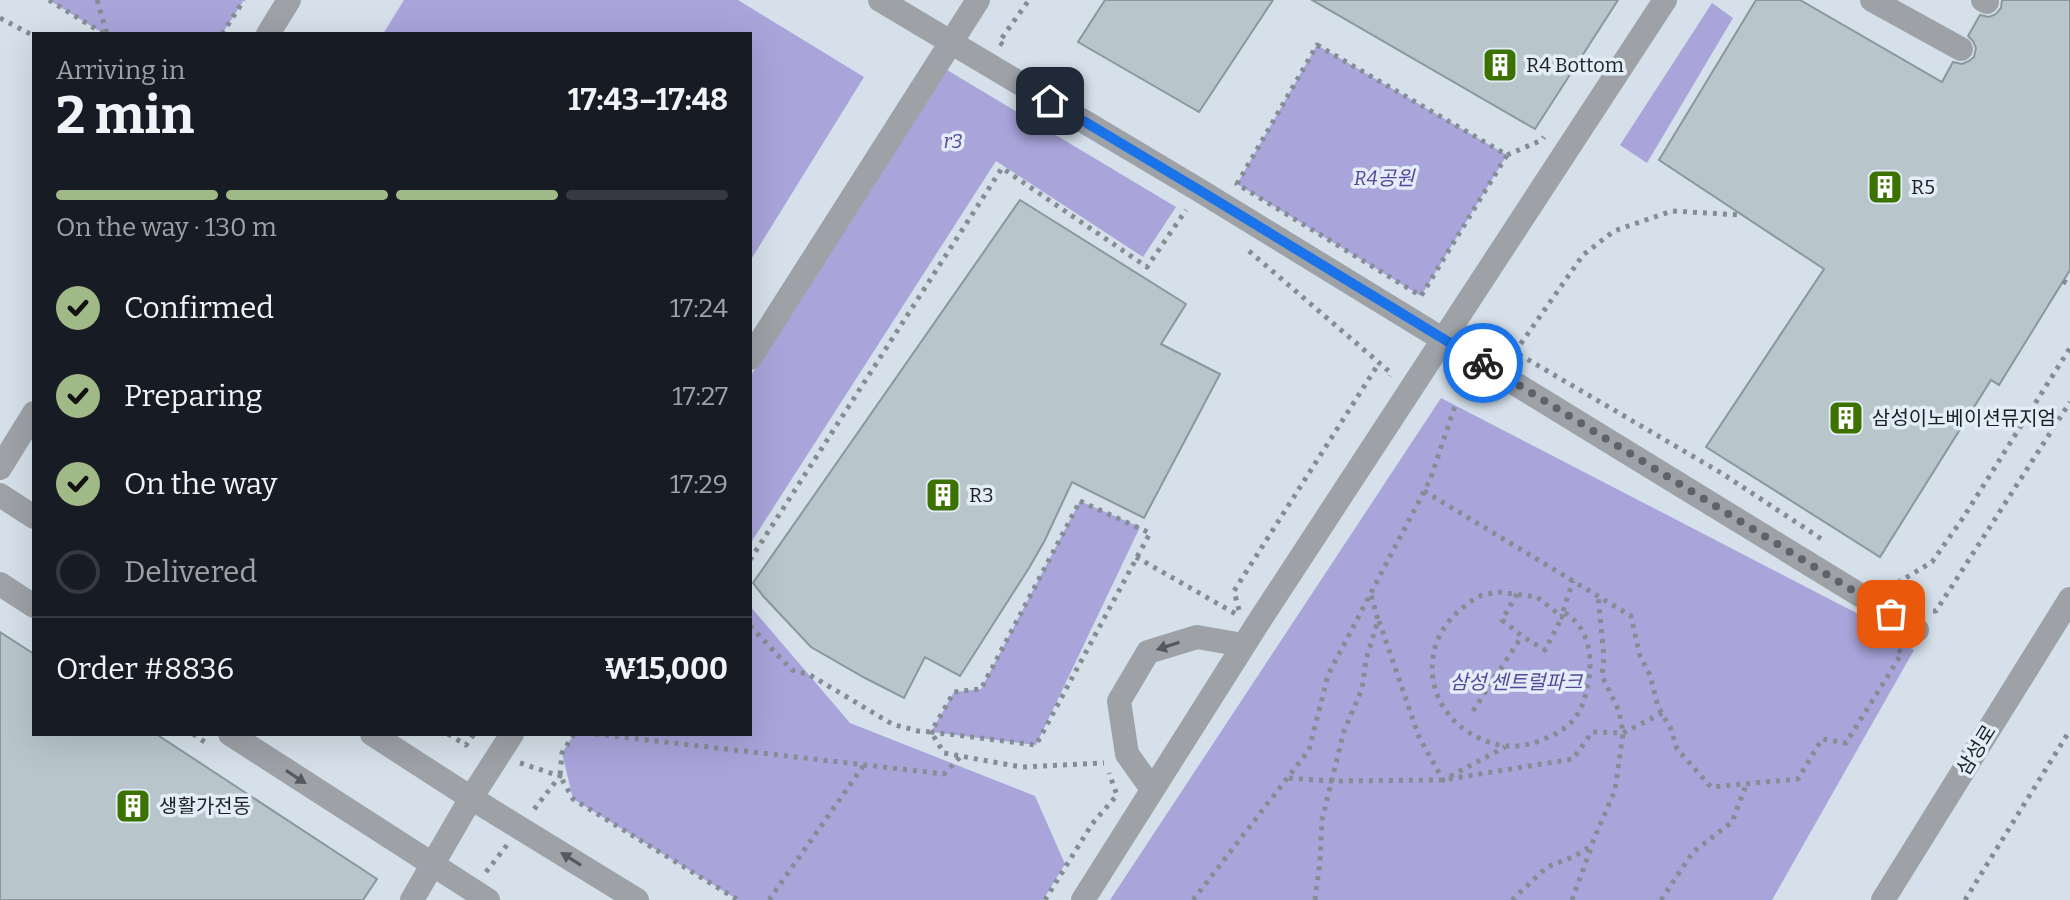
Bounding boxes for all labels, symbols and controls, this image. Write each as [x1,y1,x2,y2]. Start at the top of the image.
building icon: R4 Bottom [1481,46,1519,84]
place label: R4 Bottom [1526,53,1624,77]
text: Arriving in [56,55,185,86]
pin [1016,67,1084,135]
icon: home [1028,79,1072,123]
text: 17:43–17:48 [568,82,728,118]
text: 2 min [56,84,194,147]
park label: r3 [943,129,963,153]
park label: R4공원 [1354,166,1416,190]
building icon: R5 [1866,168,1904,206]
place label: R5 [1911,175,1935,199]
text: On the way · 130 m [56,212,277,243]
icon: check [56,286,100,330]
text: Confirmed [124,290,274,326]
text: 17:24 [670,293,728,324]
courier [1443,323,1523,403]
icon: bike [1461,341,1505,385]
icon: check [56,374,100,418]
text: Preparing [124,378,262,414]
text: 17:27 [672,381,728,412]
building icon: 삼성이노베이션뮤지엄 [1827,399,1865,437]
place label: 삼성이노베이션뮤지엄 [1872,406,2056,430]
icon: check [56,462,100,506]
text: On the way [124,466,277,502]
text: 17:29 [670,469,728,500]
building icon: R3 [924,476,962,514]
place label: R3 [969,483,994,507]
text: Delivered [124,554,257,590]
pin [1857,580,1925,648]
icon: bag [1869,592,1913,636]
one-way arrow [1155,641,1179,653]
text: Order #8836 [56,651,234,687]
text: ₩15,000 [604,651,728,687]
park label: 삼성 센트럴파크 [1450,670,1584,694]
street label: 삼성로 [1951,720,2001,780]
one-way arrow [285,769,307,783]
building icon: 생활가전동 [114,787,152,825]
place label: 생활가전동 [159,794,251,818]
one-way arrow [560,852,582,866]

